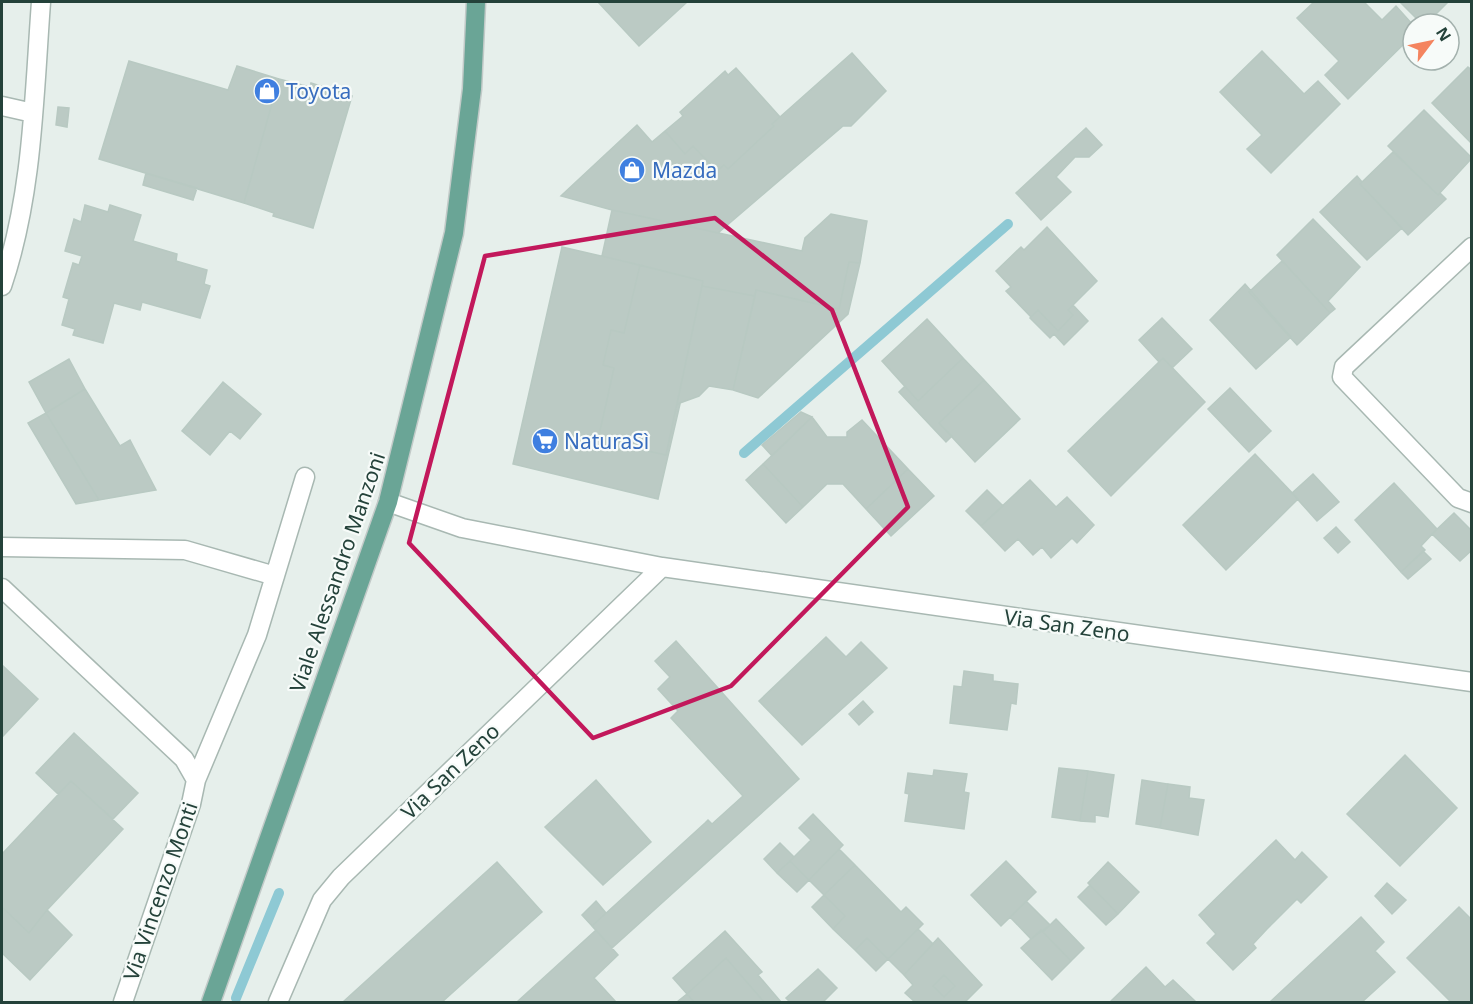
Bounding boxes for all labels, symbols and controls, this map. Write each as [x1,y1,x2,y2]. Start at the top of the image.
north arrow [1401,12,1461,72]
text: N [1431,23,1456,45]
shop icon: Toyota [252,76,282,106]
place label: Toyota [286,77,351,105]
shop icon: Mazda [617,155,647,185]
place label: Mazda [652,156,717,184]
supermarket icon: NaturaSì [530,426,560,456]
place label: NaturaSì [564,427,649,455]
street label: Viale Alessandro Manzoni [283,448,391,696]
street label: Via San Zeno [1002,602,1132,648]
street label: Via San Zeno [395,717,505,825]
street label: Via Vincenzo Monti [116,798,204,984]

